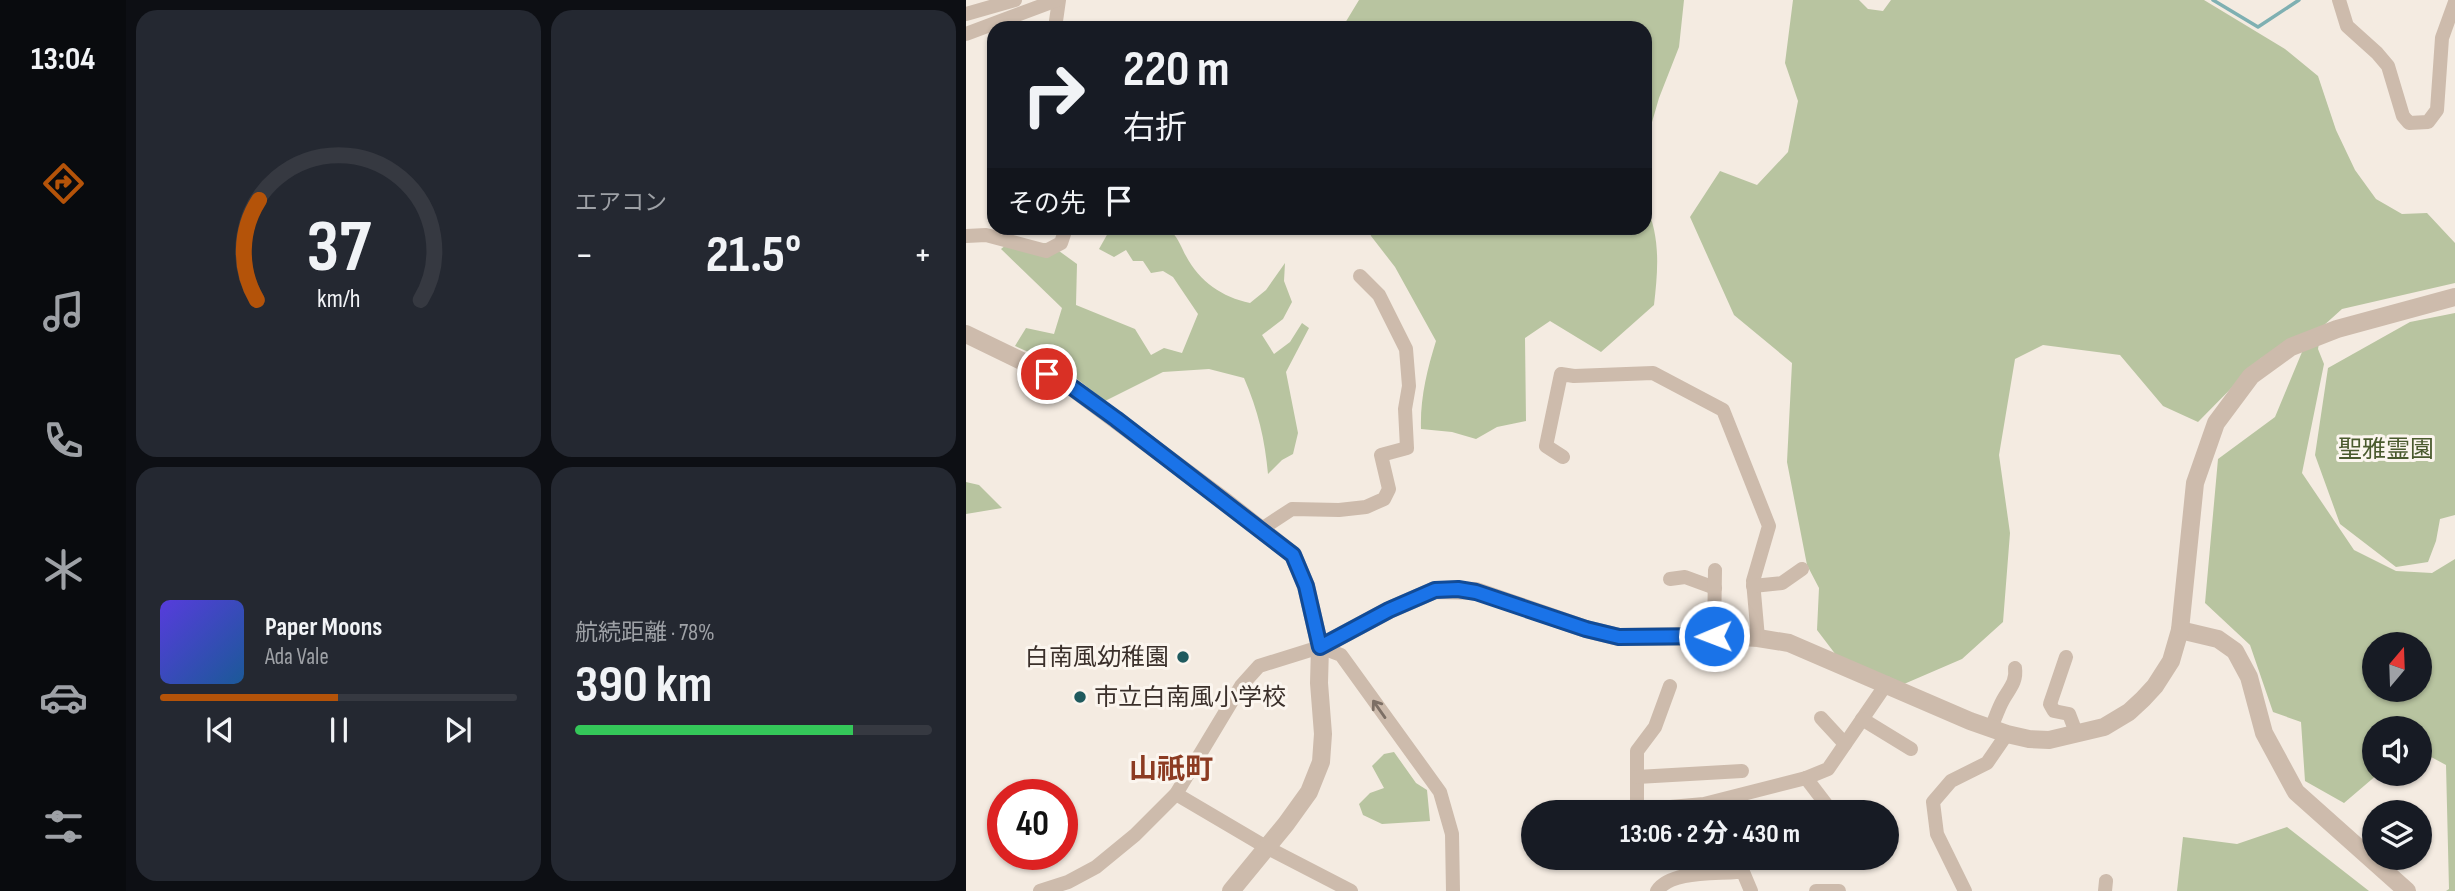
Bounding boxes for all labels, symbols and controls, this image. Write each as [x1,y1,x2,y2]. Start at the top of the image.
text: 13:04 [31,40,95,79]
text: 220 m [1123,41,1229,100]
icon: right [1008,49,1099,140]
text: 右折 [1123,109,1187,148]
icon: directions [39,159,88,208]
icon: arrive [1100,182,1138,220]
text: エアコン [575,189,667,217]
text: その先 [1008,189,1086,220]
text: 37 [306,204,371,292]
text: 21.5° [706,224,801,287]
text: − [575,233,594,278]
text: + [913,233,932,278]
text: km/h [317,283,360,314]
icon: music [39,287,88,336]
pin [1017,344,1077,404]
icon: arrive [1028,355,1066,393]
icon: phone [39,416,88,465]
park label: 聖雅霊園 [2338,435,2434,464]
icon: climate [39,545,88,594]
position arrow [1677,599,1751,673]
text: Paper Moons [265,612,382,643]
text: 航続距離 · 78% [575,619,715,647]
north arrow [2362,632,2432,702]
map controls [2362,632,2432,870]
text: Ada Vale [265,643,329,671]
place label: 白南風幼稚園 [1025,643,1169,672]
marker: 白南風幼稚園 [1175,649,1191,665]
text: 390 km [575,654,712,717]
icon: car [39,673,88,722]
place label: 市立白南風小学校 [1094,683,1286,712]
marker: 市立白南風小学校 [1072,689,1088,705]
one-way arrow [1372,700,1386,719]
icon: previous [201,711,239,749]
icon: pause [320,711,358,749]
icon: next [439,711,477,749]
button: sound [2362,716,2432,786]
district label: 山祇町 [1129,753,1213,786]
speed limit sign: 40 [987,779,1078,870]
button: layers [2362,800,2432,870]
icon: filters [39,802,88,851]
text: 13:06 · 2 分 · 430 m [1620,819,1800,850]

